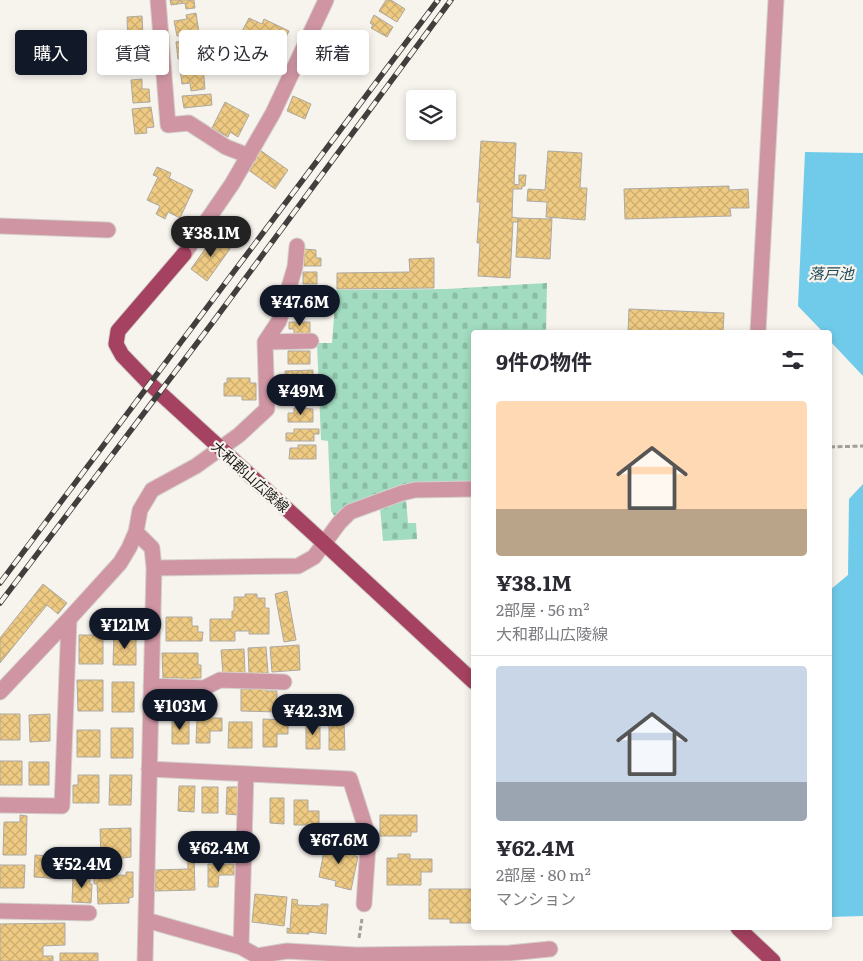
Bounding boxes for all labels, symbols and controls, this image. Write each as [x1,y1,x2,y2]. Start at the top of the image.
chip: 購入 [15,30,87,75]
chip: 賃貸 [97,30,169,75]
chip: 絞り込み [179,30,287,75]
chip: 新着 [297,30,369,75]
map controls [406,90,456,140]
button: layers [406,90,456,140]
pin: ¥38.1M [170,216,252,258]
text: ¥38.1M [182,220,240,244]
water label: 落戸池 [808,261,855,284]
pin: ¥47.6M [259,284,341,327]
text: ¥47.6M [271,289,329,313]
text: 9件の物件 [496,345,592,376]
icon: filters [779,346,807,374]
pin: ¥49M [271,374,331,416]
text: ¥49M [278,378,324,402]
icon: home [607,433,697,523]
street label: 大和郡山広陵線 [208,436,294,516]
text: ¥38.1M [496,566,572,597]
text: 2部屋 · 56 m² [496,597,590,621]
pin: ¥121M [90,608,160,650]
text: ¥121M [100,612,150,636]
text: 大和郡山広陵線 [496,621,608,645]
pin: ¥103M [145,688,215,731]
text: ¥103M [154,693,206,717]
pin: ¥42.3M [272,694,354,736]
text: ¥42.3M [283,698,343,722]
icon: home [607,699,697,789]
pin: ¥67.6M [298,822,380,865]
text: ¥67.6M [310,827,368,851]
pin: ¥62.4M [178,830,260,873]
text: ¥62.4M [496,831,575,862]
text: ¥62.4M [189,835,249,859]
pin: ¥52.4M [41,846,123,889]
text: ¥52.4M [52,851,112,875]
text: 2部屋 · 80 m² [496,862,591,886]
text: マンション [496,886,576,910]

